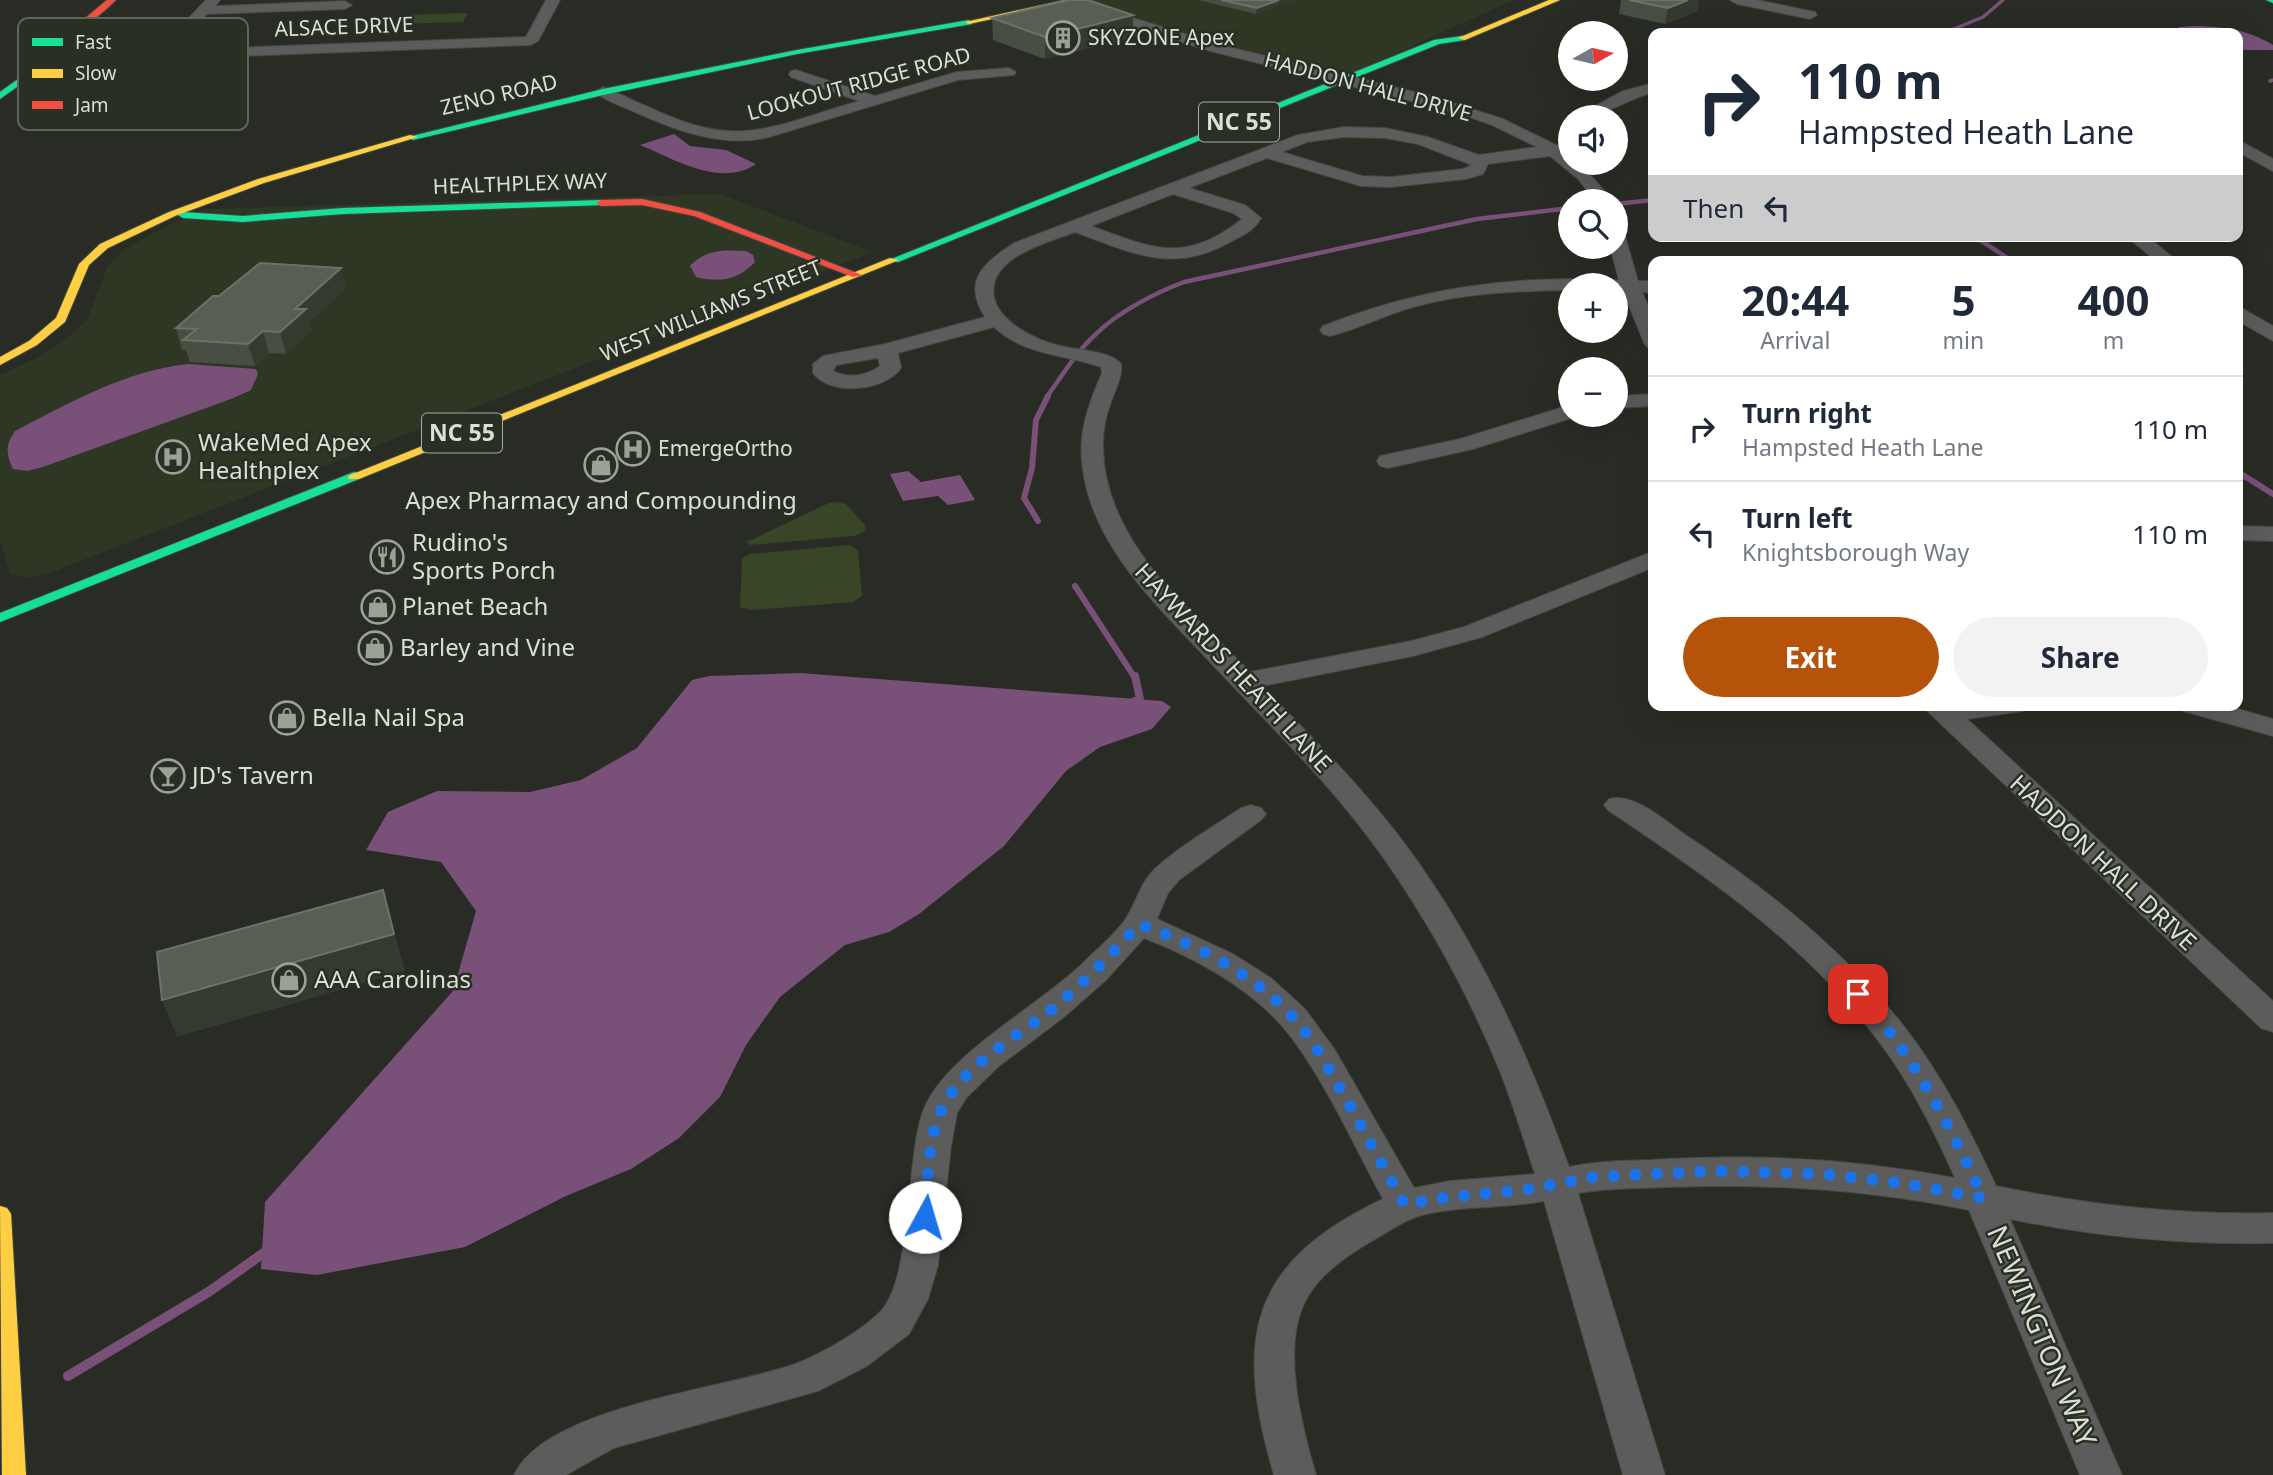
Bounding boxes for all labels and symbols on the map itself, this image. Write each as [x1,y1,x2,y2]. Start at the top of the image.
street label: ALSACE DRIVE [274,10,414,42]
legend [18,18,248,130]
building icon: SKYZONE Apex [1044,19,1082,57]
north arrow [1558,21,1628,91]
place label: SKYZONE Apex [1088,23,1235,51]
text: Fast [75,29,112,55]
street label: LOOKOUT RIDGE ROAD [744,40,974,126]
street label: HADDON HALL DRIVE [1261,45,1475,127]
text: Slow [75,60,116,86]
street label: ZENO ROAD [437,67,560,121]
text: Jam [73,92,109,118]
road number: NC 55 [1199,102,1279,141]
street label: HEALTHPLEX WAY [432,166,608,200]
street label: WEST WILLIAMS STREET [596,253,826,367]
road number: NC 55 [422,414,502,452]
place label: WakeMed Apex Healthplex [198,425,372,486]
hospital icon: EmergeOrtho [614,430,652,468]
place label: EmergeOrtho [658,434,793,462]
hospital icon: WakeMed Apex Healthplex [154,438,192,476]
shop icon: Apex Pharmacy and Compounding [582,446,620,484]
place label: Apex Pharmacy and Compounding [405,483,797,516]
place label: Rudino's Sports Porch [412,525,556,586]
restaurant icon: Rudino's Sports Porch [368,538,406,576]
street label: HAYWARDS HEATH LANE [1128,555,1340,779]
shop icon: Planet Beach [359,588,397,626]
place label: Planet Beach [402,589,548,622]
shop icon: Barley and Vine [356,629,394,667]
place label: Barley and Vine [400,630,575,663]
shop icon: Bella Nail Spa [268,699,306,737]
place label: Bella Nail Spa [312,700,465,733]
bar icon: JD's Tavern [149,757,187,795]
place label: JD's Tavern [190,758,314,791]
street label: HADDON HALL DRIVE [2003,767,2205,957]
shop icon: AAA Carolinas [270,961,308,999]
place label: AAA Carolinas [314,962,471,995]
pin [1828,964,1888,1024]
position arrow [888,1180,962,1254]
street label: NEWINGTON WAY [1979,1219,2107,1452]

